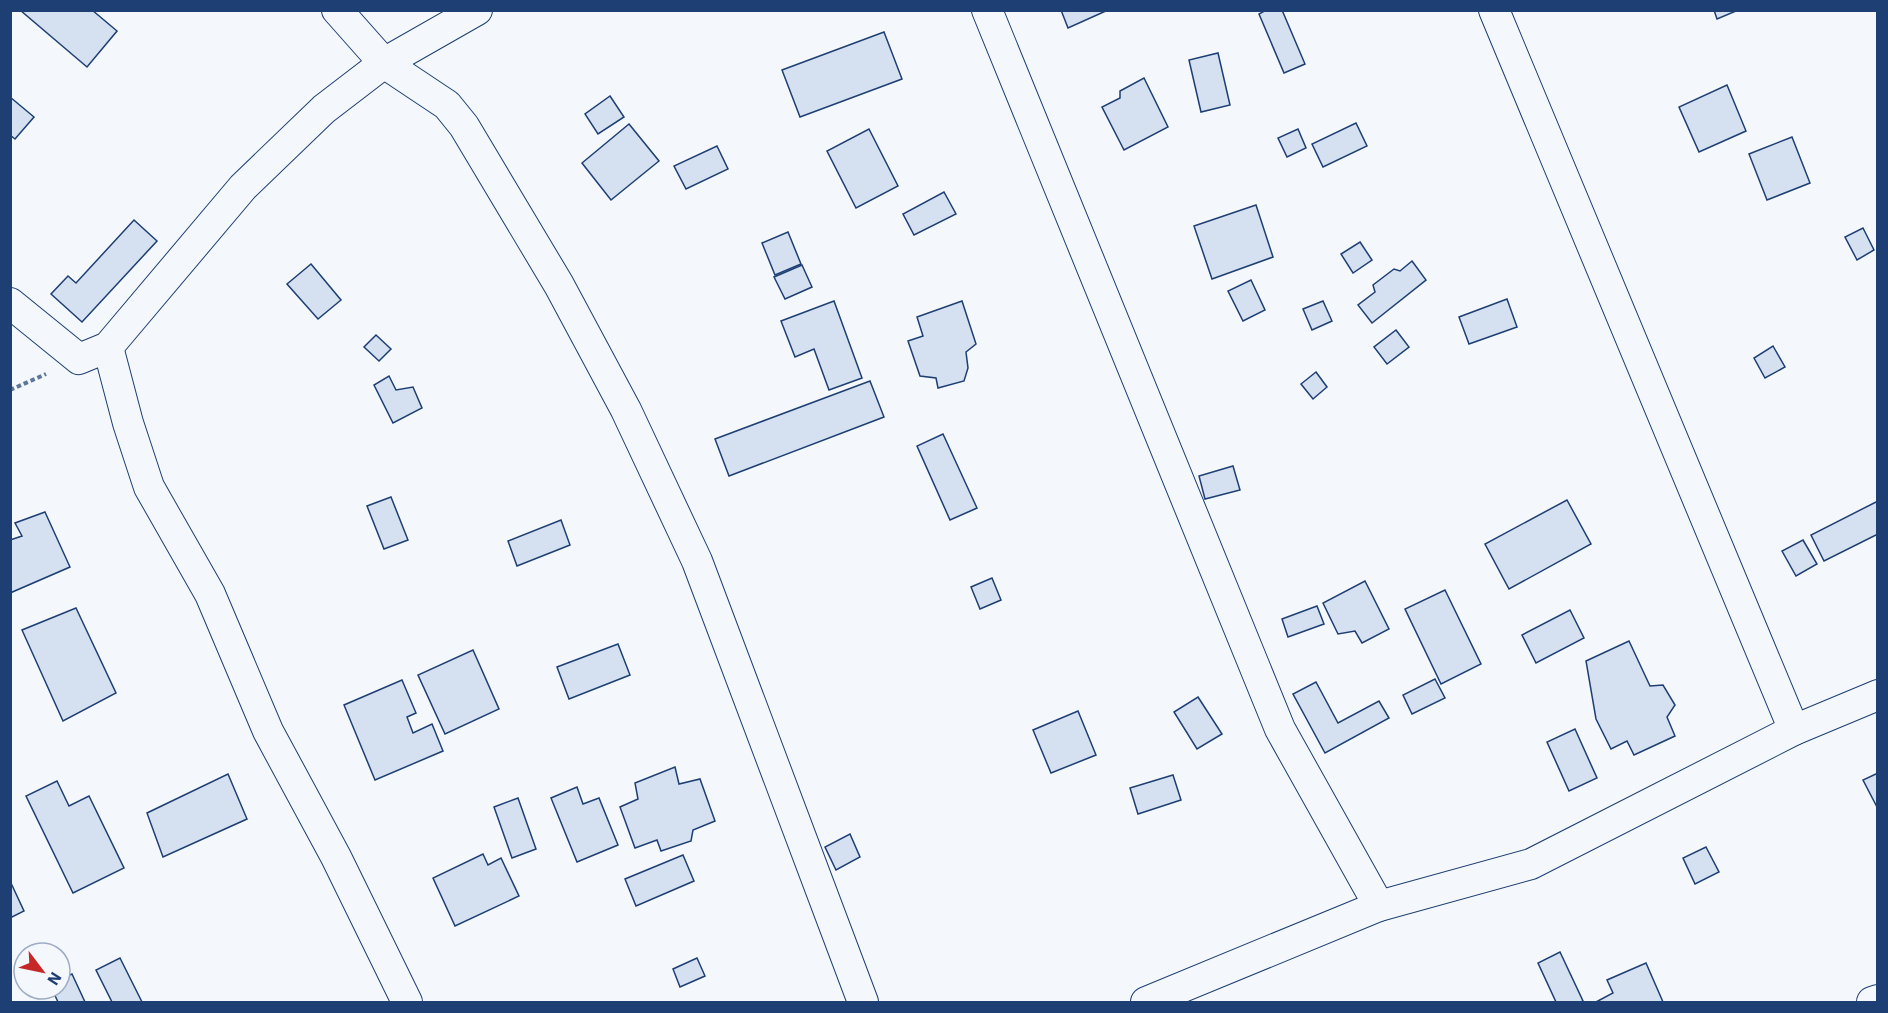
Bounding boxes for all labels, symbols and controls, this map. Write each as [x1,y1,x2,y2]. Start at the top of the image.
north arrow [12,941,72,1001]
text: N [43,969,66,989]

